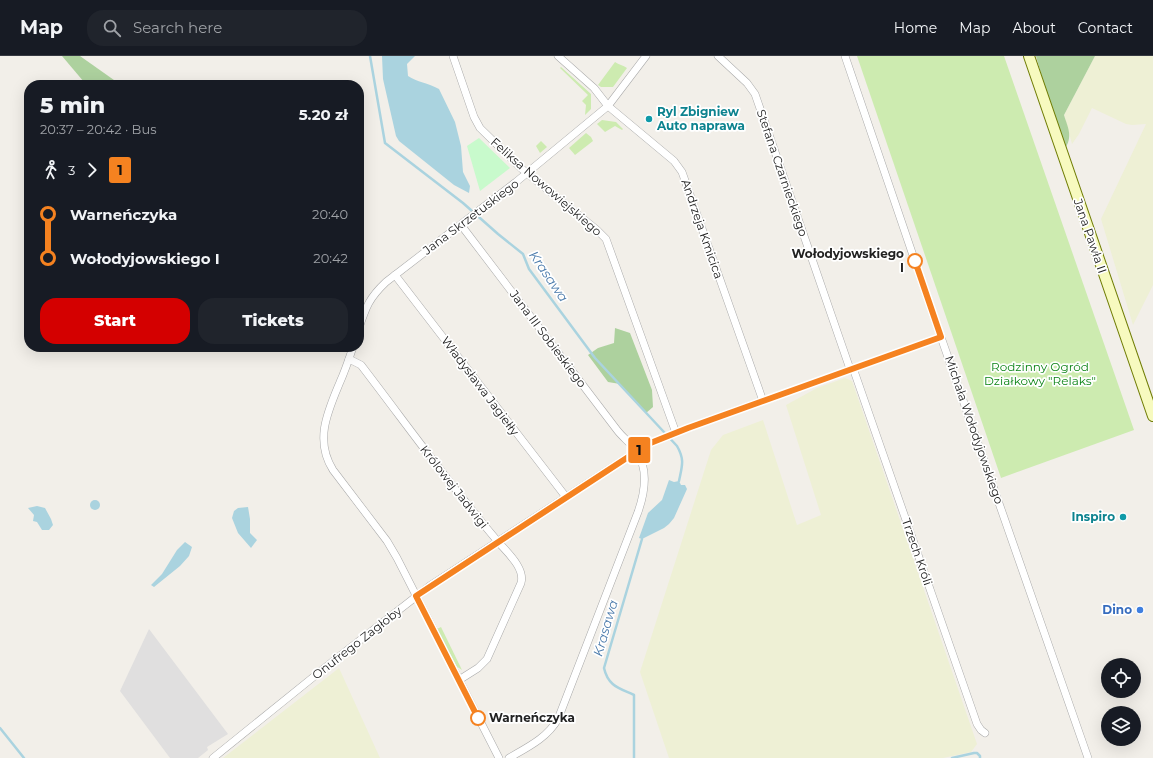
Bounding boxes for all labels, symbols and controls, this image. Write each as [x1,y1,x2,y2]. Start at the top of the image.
search box [87,10,367,46]
text: Map [20,16,63,39]
icon: search [101,17,123,39]
text: Search here [133,18,222,37]
text: Home [894,19,937,37]
text: Map [959,19,990,37]
text: About [1012,19,1056,37]
text: Contact [1078,19,1133,37]
text: 5 min [40,92,105,119]
place label: Ryl Zbigniew Auto naprawa [656,104,745,133]
text: 5.20 zł [299,105,348,124]
street label: Stefana Czarnieckiego [754,107,811,238]
marker: Ryl Zbigniew Auto naprawa [644,114,654,124]
text: 20:37 – 20:42 · Bus [40,121,157,137]
street label: Feliksa Nowowiejskiego [488,134,605,239]
icon: walk [40,159,62,181]
icon: forward [81,159,103,181]
text: 1 [117,161,123,179]
text: 3 [68,162,75,178]
street label: Jana Skrzetuskiego [419,176,522,258]
street label: Andrzeja Kmicica [678,177,727,281]
street label: Jana Pawła II [1070,196,1110,275]
text: Warneńczyka [70,205,177,224]
text: 20:40 [312,206,348,222]
place label: Wołodyjowskiego I [792,246,904,275]
water label: Krasawa [526,247,572,305]
text: Wołodyjowskiego I [70,249,220,268]
text: 20:42 [313,250,348,266]
marker: Wołodyjowskiego I [907,253,923,269]
street label: Jana III Sobieskiego [506,286,590,390]
button: Start [40,298,190,344]
button: Tickets [198,298,348,344]
street label: Władysława Jagiełły [438,333,523,439]
street label: Michała Wołodyjowskiego [942,354,1007,506]
park label: Rodzinny Ogród Działkowy "Relaks" [984,359,1096,388]
line badge: 1 [626,437,652,463]
text: 1 [636,441,642,459]
street label: Królowej Jadwigi [417,442,492,531]
place label: Inspiro [1072,509,1115,524]
marker: Inspiro [1118,512,1128,522]
street label: Trzech Króli [899,516,936,587]
water label: Krasawa [589,598,621,658]
place label: Dino [1102,602,1132,617]
street label: Onufrego Zagłoby [309,603,405,682]
marker: Dino [1135,605,1145,615]
map controls [1101,658,1141,746]
button: locate [1101,658,1141,698]
button: layers [1101,706,1141,746]
marker: Warneńczyka [470,710,486,726]
place label: Warneńczyka [489,710,575,725]

